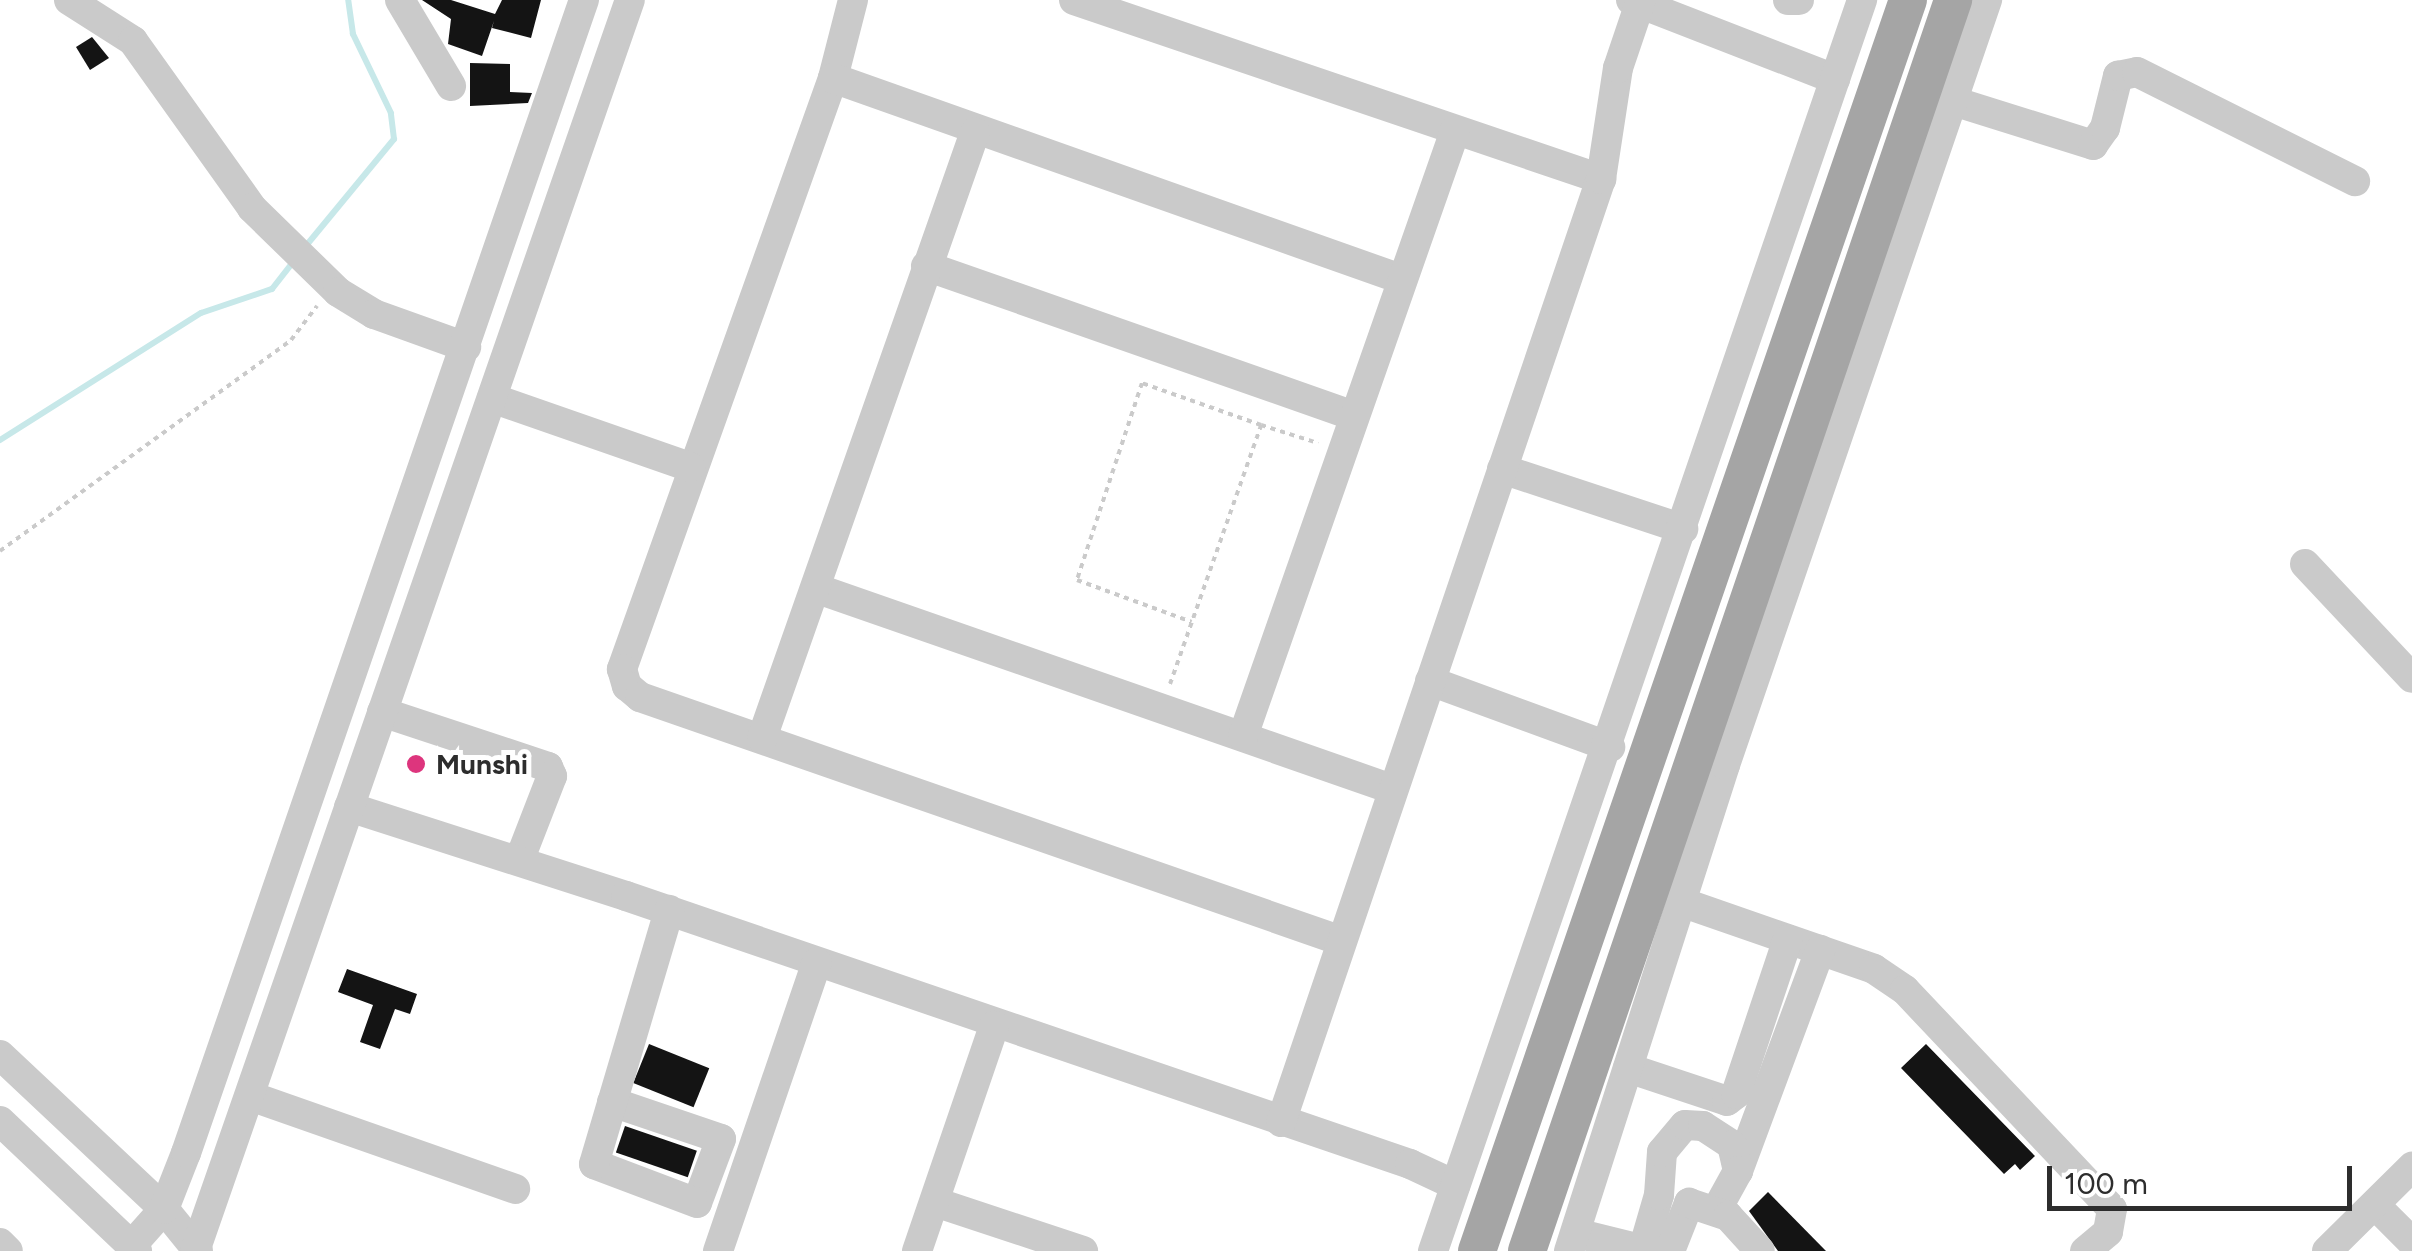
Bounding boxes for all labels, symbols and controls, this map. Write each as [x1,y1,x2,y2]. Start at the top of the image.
place label: Munshi [436,747,528,781]
marker: Munshi [405,753,427,775]
scale bar [2052,1146,2357,1208]
text: 100 m [2064,1165,2148,1202]

